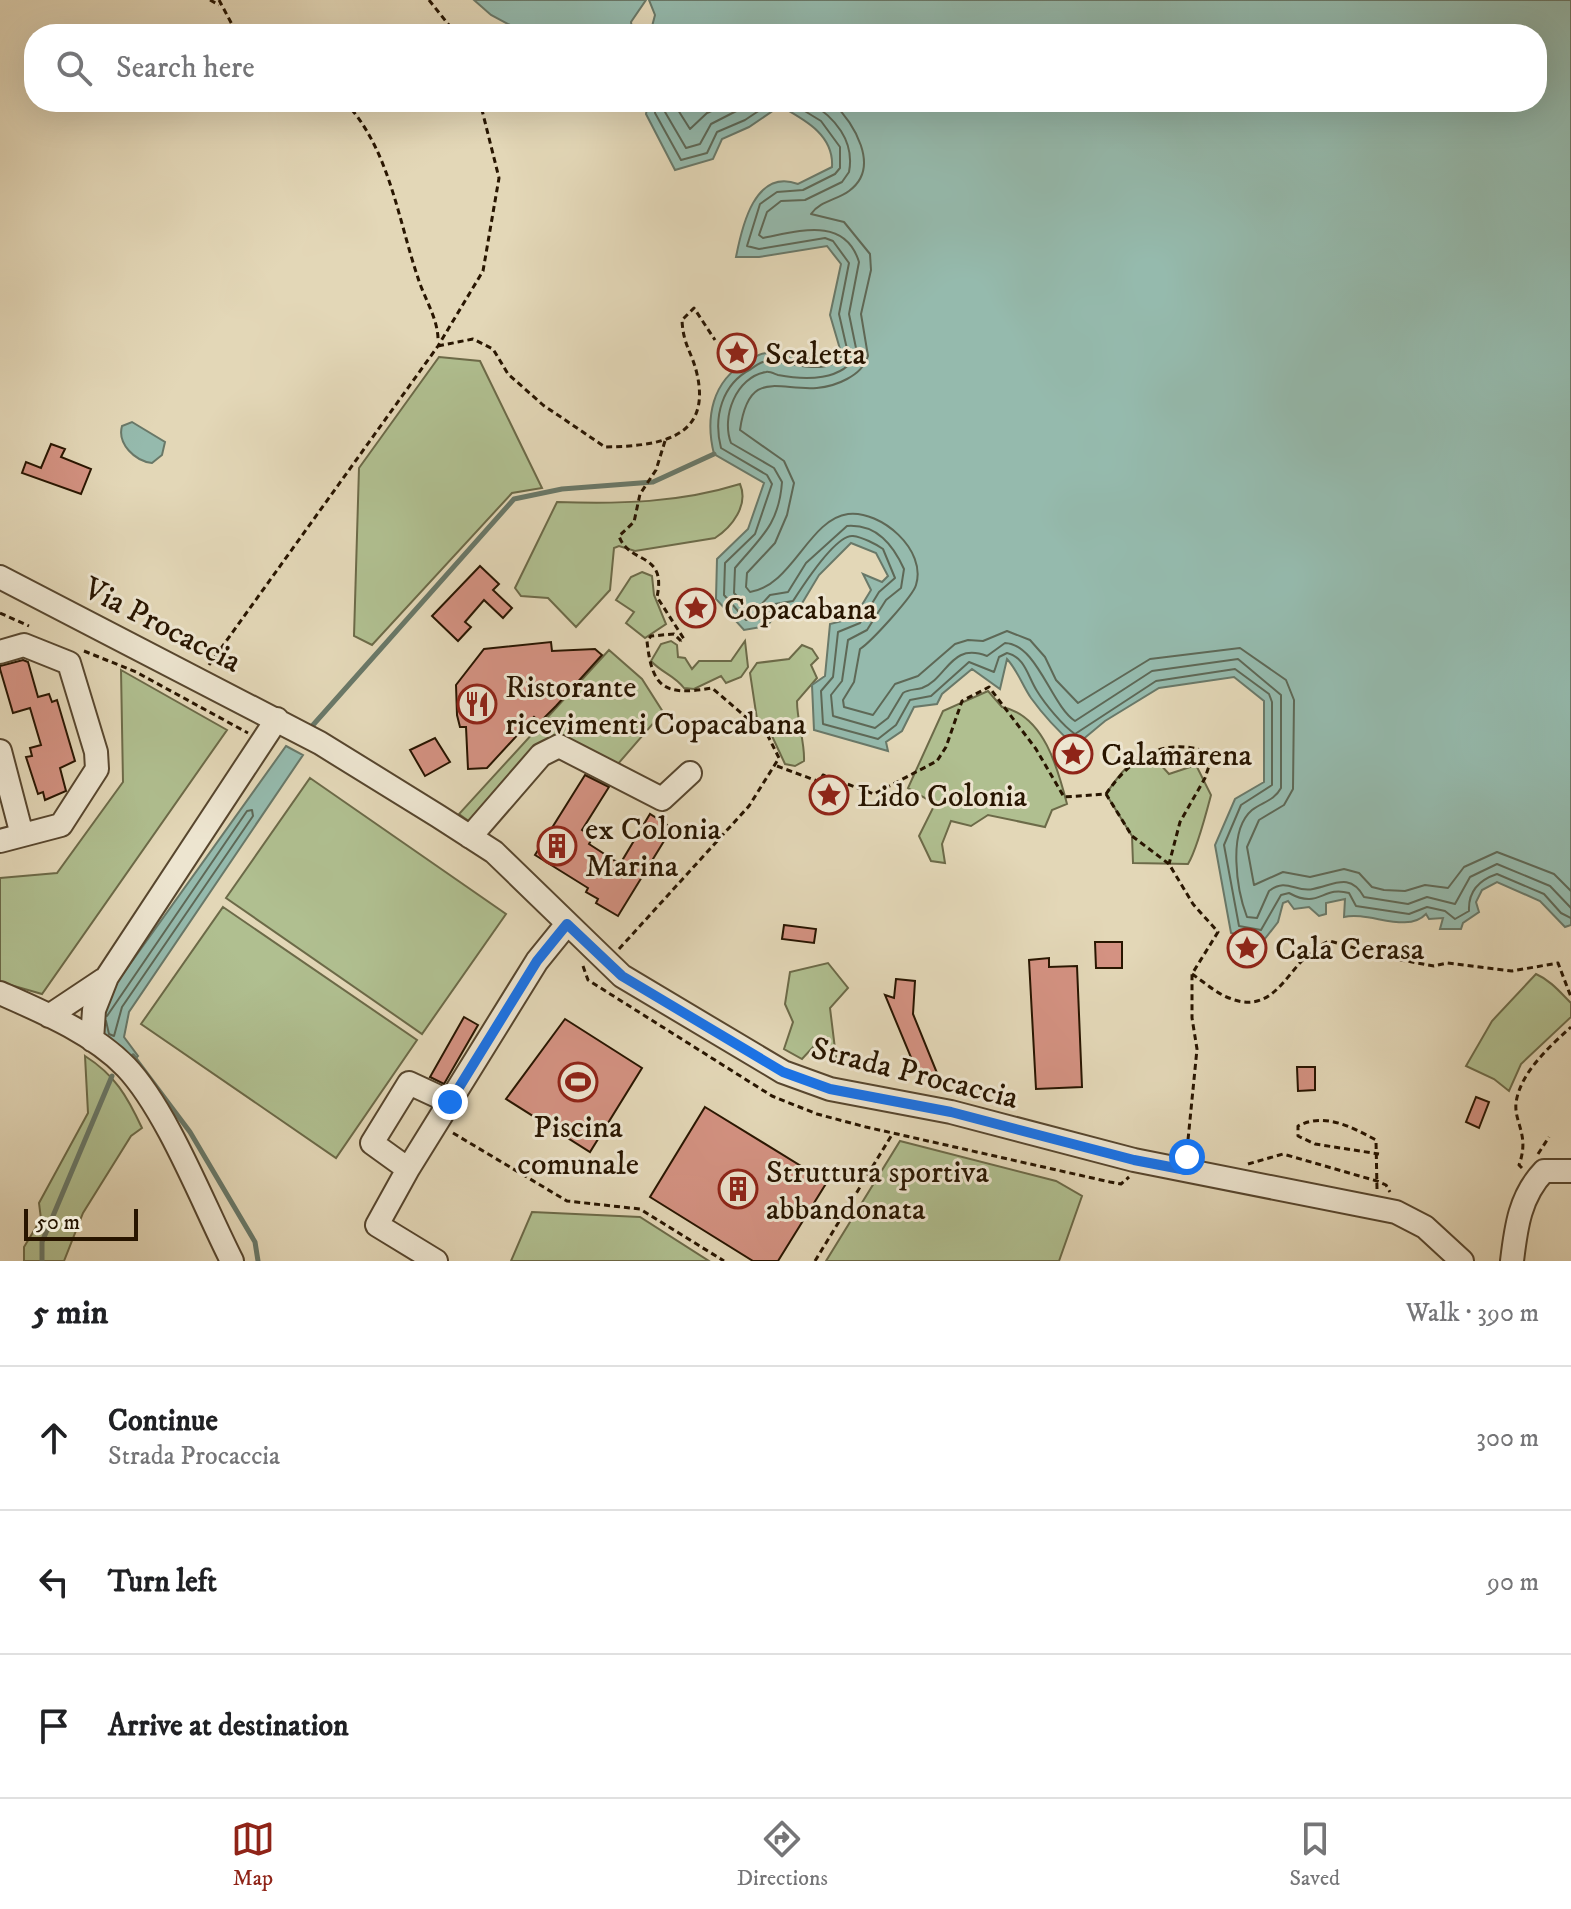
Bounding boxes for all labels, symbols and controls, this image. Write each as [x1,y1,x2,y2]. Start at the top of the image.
search box [24,24,1547,112]
icon: search [52,46,96,90]
text: Search here [116,50,255,87]
place icon: Scaletta [716,332,758,374]
place label: Scaletta [765,335,866,375]
street label: Via Procaccia [76,569,248,683]
place icon: Copacabana [675,587,717,629]
place label: Copacabana [724,590,877,630]
place label: Ristorante ricevimenti Copacabana [505,668,807,745]
restaurant icon: Ristorante ricevimenti Copacabana [456,683,498,725]
place icon: Calamarena [1052,733,1094,775]
place label: Calamarena [1101,736,1253,776]
place icon: Lido Colonia [808,774,850,816]
place label: Lido Colonia [857,777,1027,817]
place label: ex Colonia Marina [585,810,722,887]
building icon: ex Colonia Marina [536,825,578,867]
place icon: Cala Cerasa [1226,927,1268,969]
place label: Cala Cerasa [1275,930,1425,970]
street label: Strada Procaccia [807,1029,1022,1119]
sports icon: Piscina comunale [557,1061,599,1103]
route end [432,1084,468,1120]
place label: Piscina comunale [517,1108,639,1185]
route start [1169,1139,1205,1175]
place label: Struttura sportiva abbandonata [766,1153,989,1230]
building icon: Struttura sportiva abbandonata [717,1168,759,1210]
scale bar [24,1205,138,1241]
text: 50 m [36,1209,80,1236]
text: 5 min [32,1292,108,1334]
text: Walk · 390 m [1406,1297,1539,1330]
text: Continue [108,1403,218,1440]
icon: ahead [32,1416,76,1460]
text: 300 m [1476,1422,1539,1455]
text: Strada Procaccia [108,1440,280,1473]
icon: left [32,1560,76,1604]
text: Turn left [108,1564,217,1601]
text: 90 m [1487,1566,1539,1599]
icon: arrive [32,1704,76,1748]
text: Arrive at destination [108,1708,349,1745]
tab: Map [231,1817,275,1892]
tab: Directions [737,1817,828,1892]
tab: Saved [1290,1817,1340,1892]

